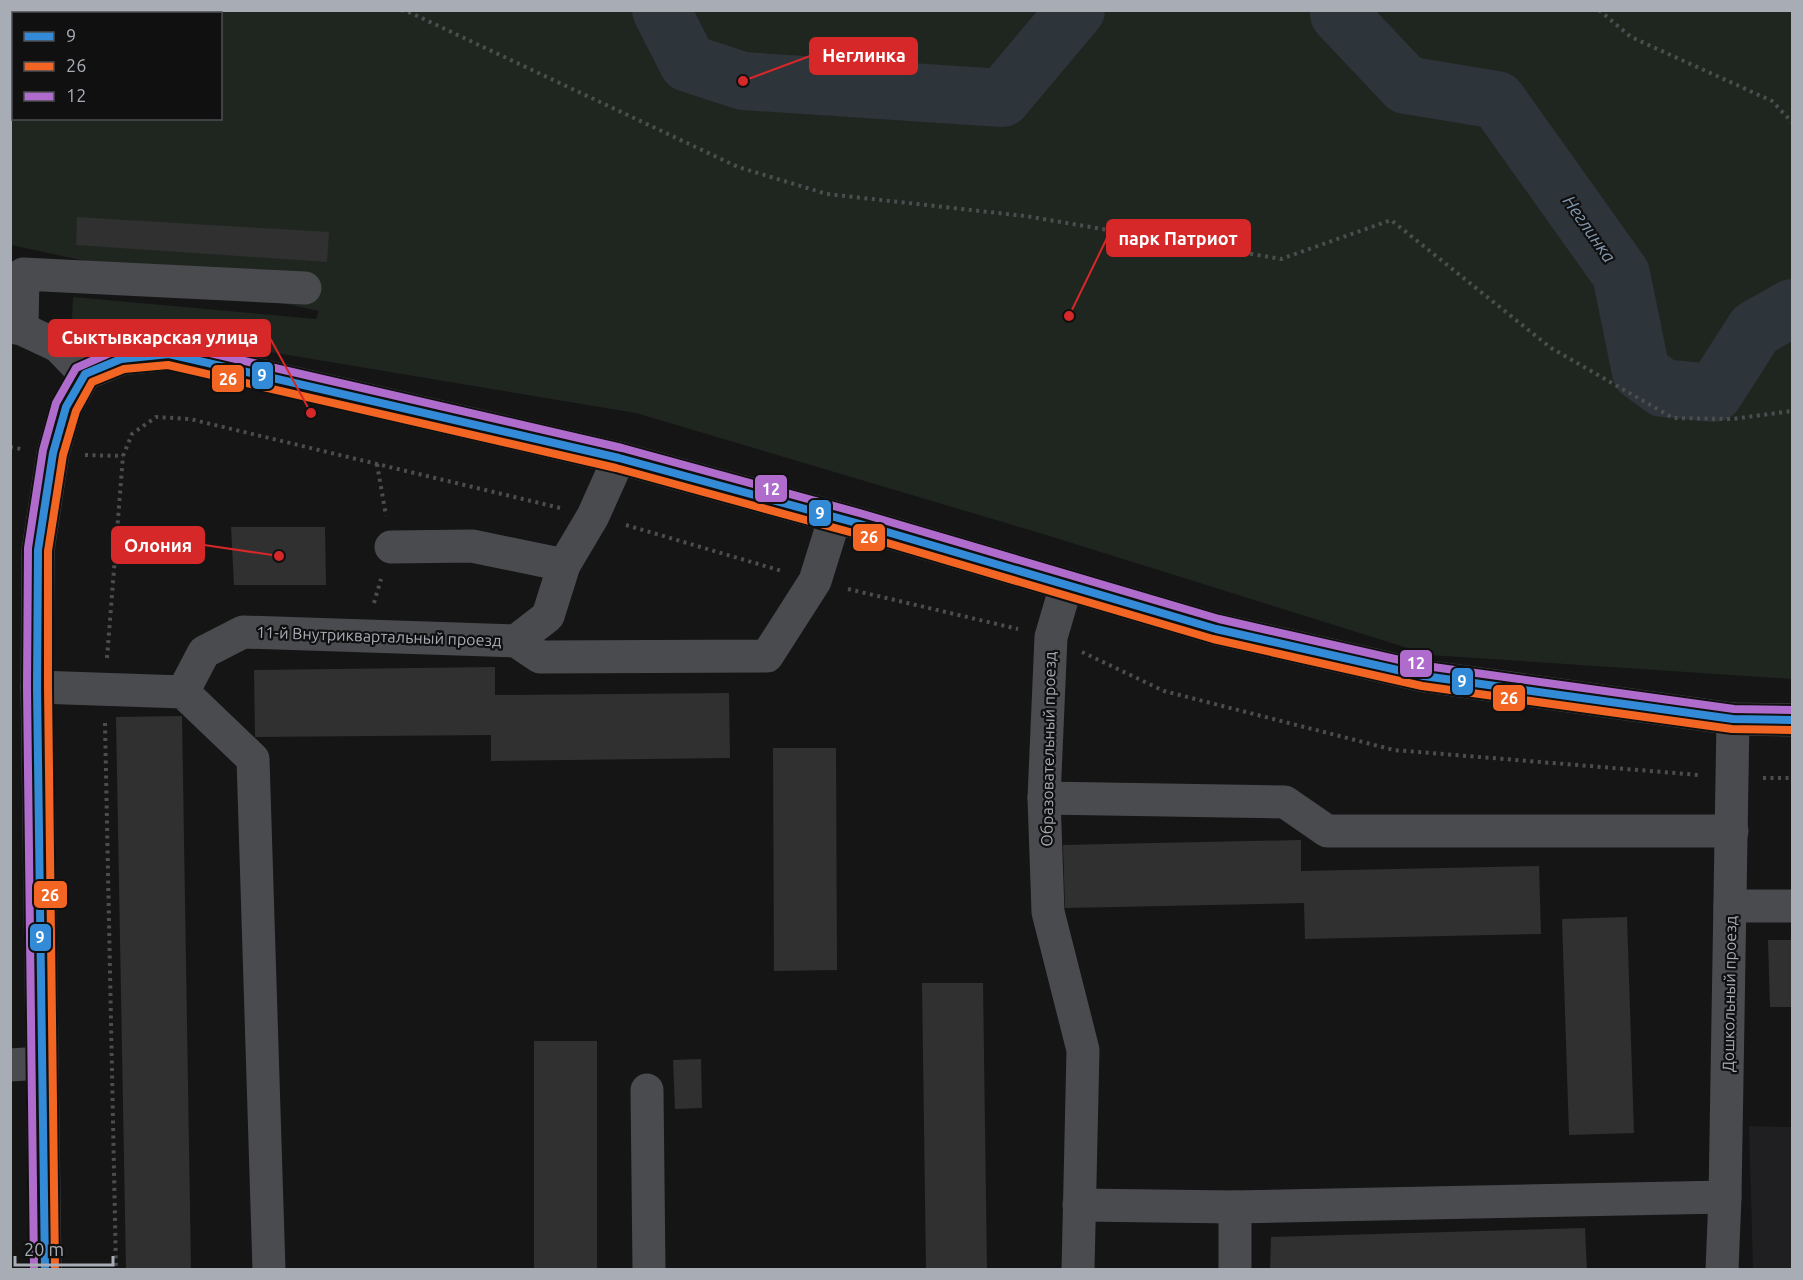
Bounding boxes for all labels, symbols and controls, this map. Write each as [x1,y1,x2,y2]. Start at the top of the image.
legend [12,12,222,120]
text: 9 [66,25,76,45]
callout: Неглинка [810,38,917,74]
text: Неглинка [822,45,906,65]
text: 26 [66,55,86,75]
text: 12 [66,85,86,105]
water label: Неглинка [1560,191,1620,266]
callout: парк Патриот [1107,220,1250,256]
text: парк Патриот [1118,228,1238,248]
callout: Сыктывкарская улица [49,320,270,356]
text: Сыктывкарская улица [62,327,258,347]
line badge: 9 [251,361,274,390]
line badge: 26 [211,364,245,393]
text: 9 [257,366,267,384]
text: 26 [219,370,237,388]
line badge: 12 [754,474,788,503]
text: 12 [762,480,780,498]
line badge: 9 [808,499,832,527]
text: 9 [815,504,825,522]
line badge: 26 [852,523,886,552]
callout: Олония [112,527,204,563]
text: 26 [860,528,878,546]
text: Олония [124,535,192,555]
street label: 11-й Внутриквартальный проезд [256,623,502,649]
line badge: 12 [1399,649,1433,678]
street label: Образовательный проезд [1037,651,1059,847]
text: 12 [1407,654,1425,672]
line badge: 9 [1451,667,1474,696]
text: 9 [1457,672,1467,690]
line badge: 26 [1492,684,1526,712]
text: 26 [1500,689,1518,707]
line badge: 26 [33,880,68,909]
text: 26 [41,886,59,904]
street label: Дошкольный проезд [1719,916,1739,1072]
line badge: 9 [29,923,52,952]
text: 9 [35,928,45,946]
scale bar [15,1229,112,1267]
text: 20 m [24,1239,64,1259]

